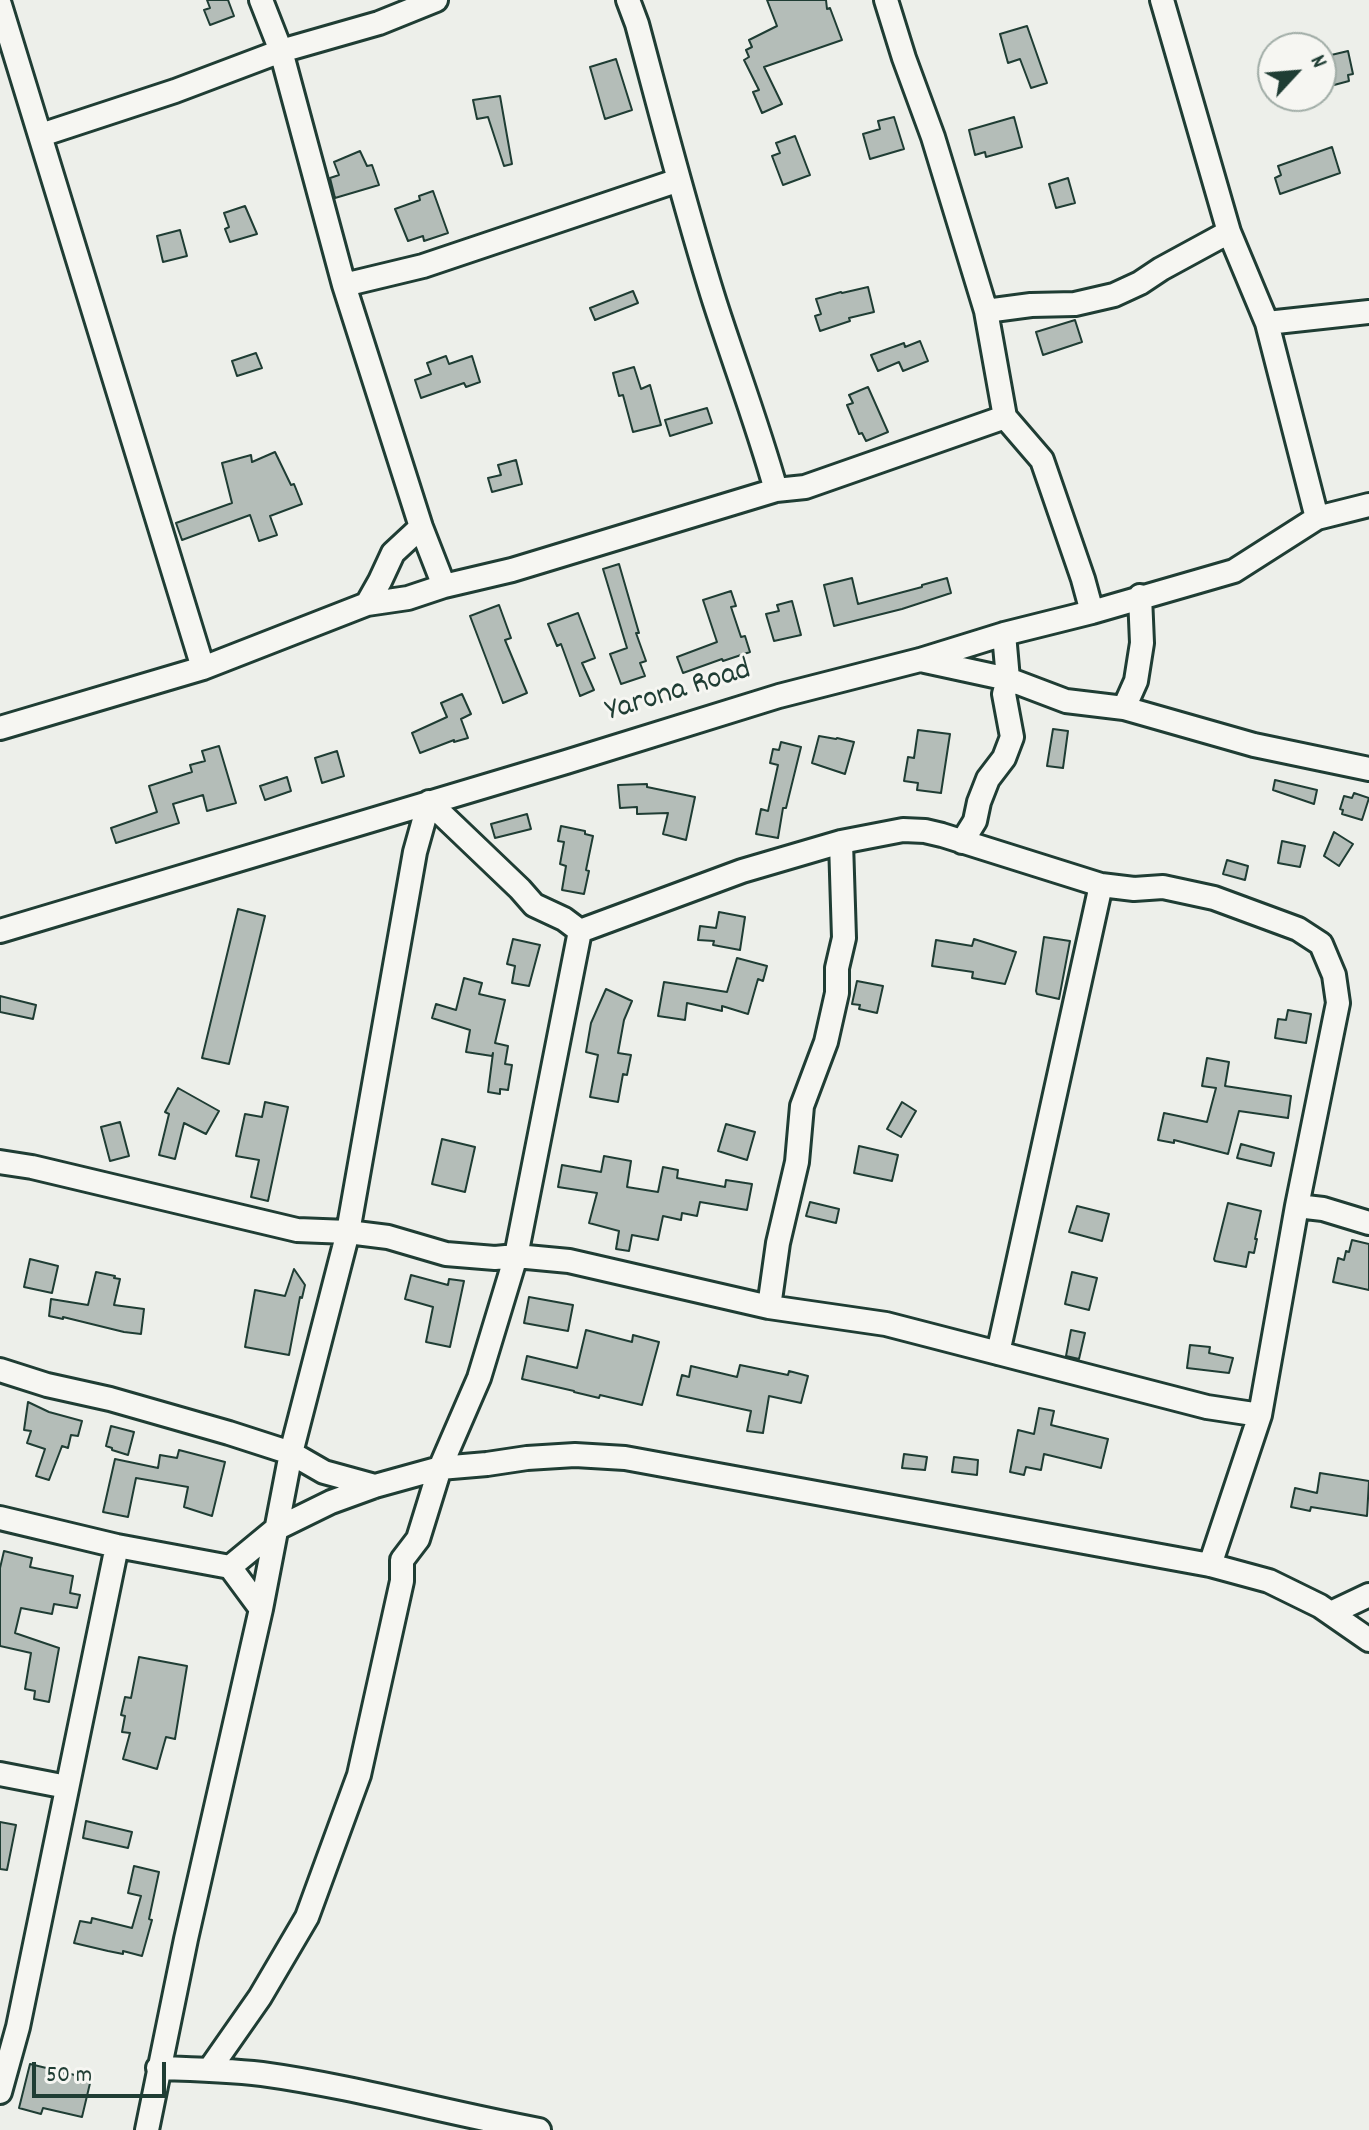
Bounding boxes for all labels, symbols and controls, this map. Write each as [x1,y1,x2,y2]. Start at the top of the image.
north arrow [1257,32,1337,112]
text: N [1301,50,1334,74]
street label: Yarona Road [602,653,756,733]
scale bar [36,2046,170,2096]
text: 50 m [46,2059,92,2093]

